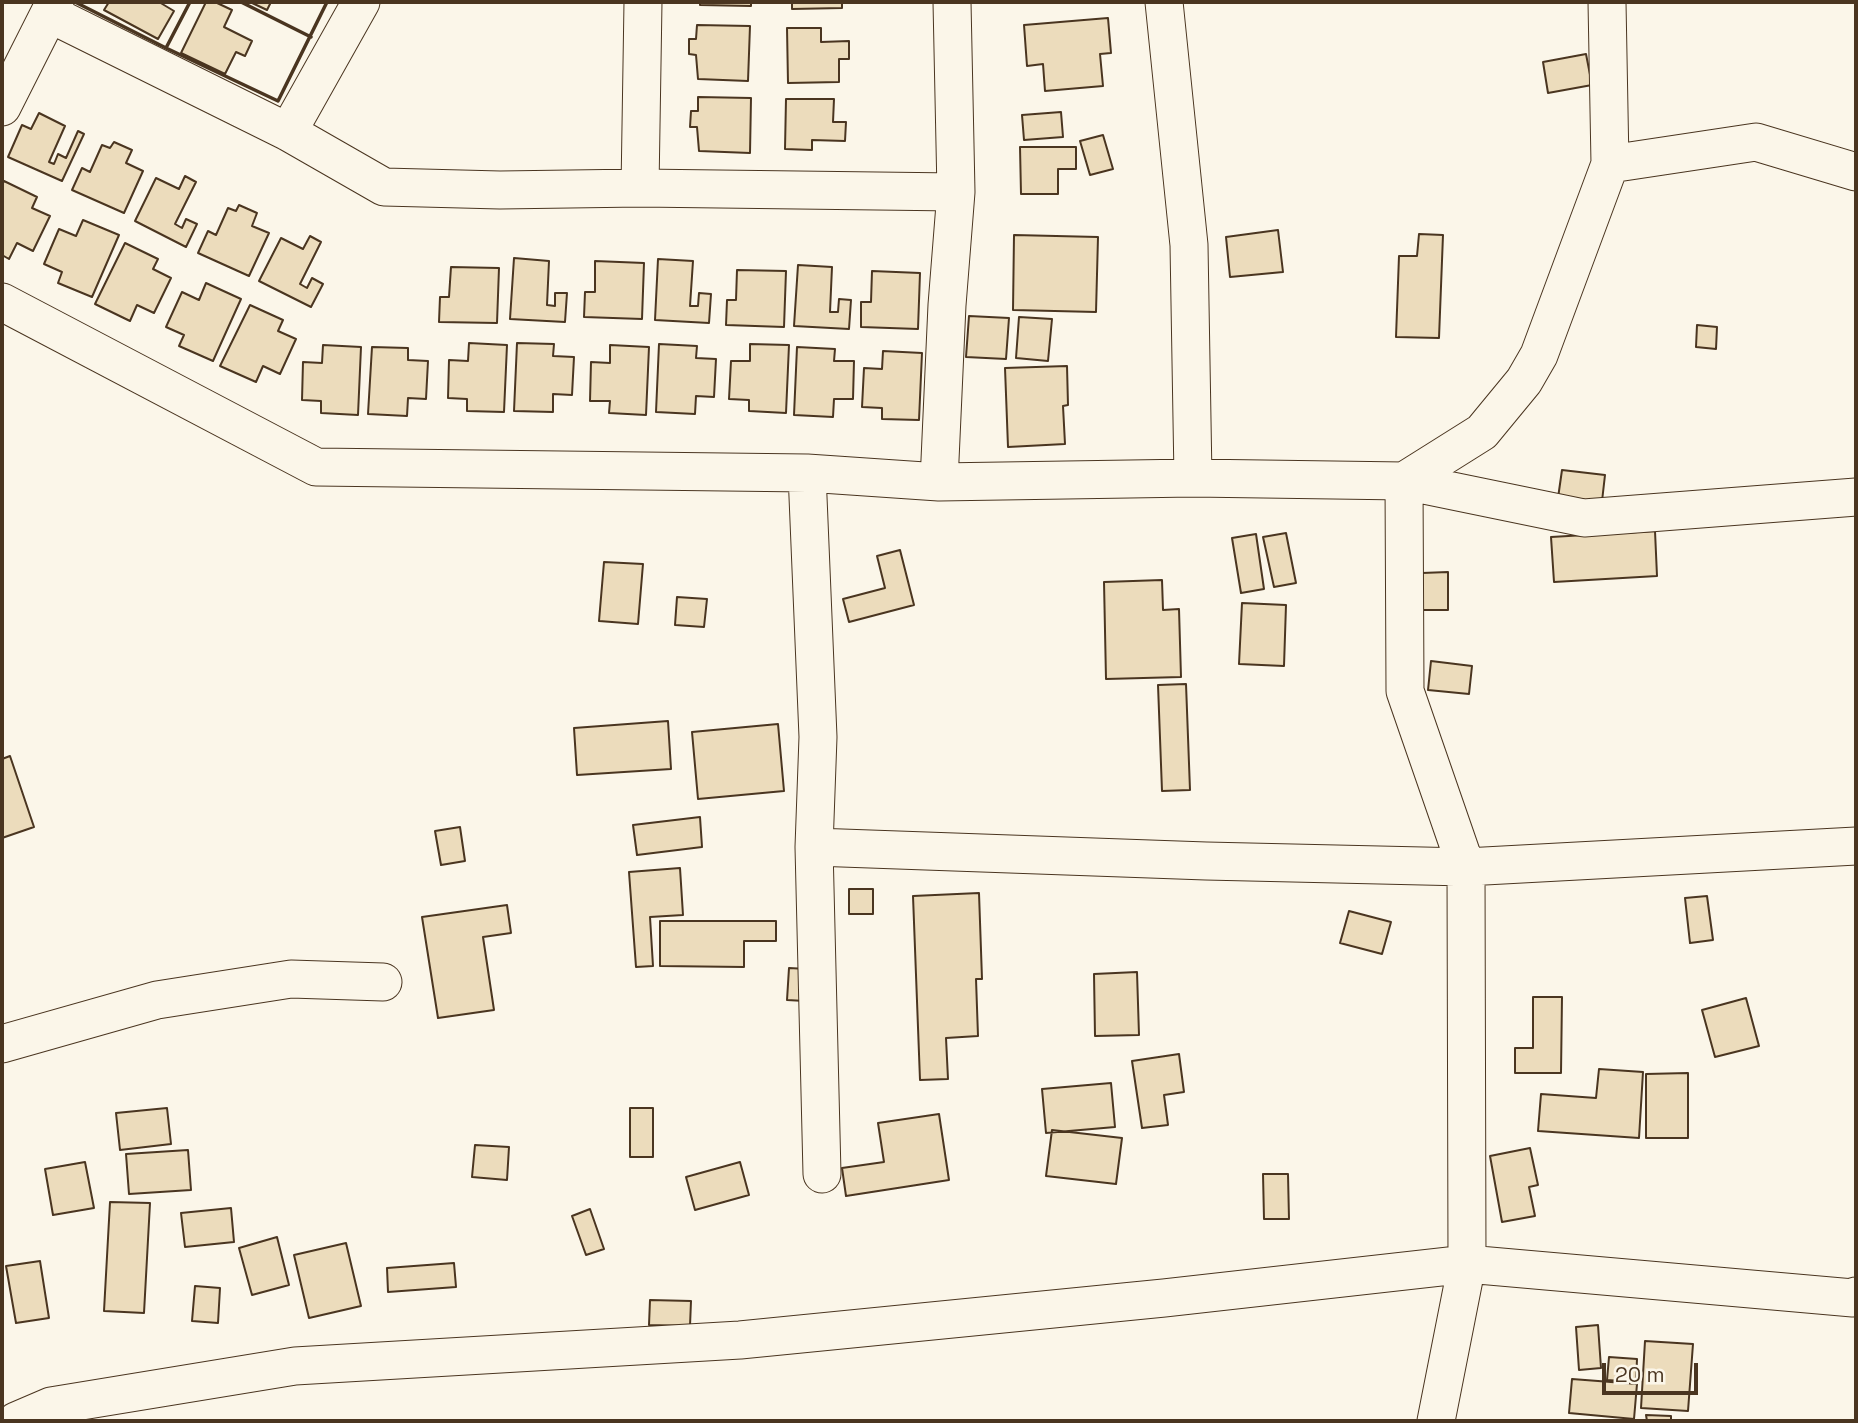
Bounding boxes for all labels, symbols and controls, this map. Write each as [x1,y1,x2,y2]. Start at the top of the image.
scale bar [1606,1350,1702,1394]
text: 20 m [1615,1361,1665,1388]

